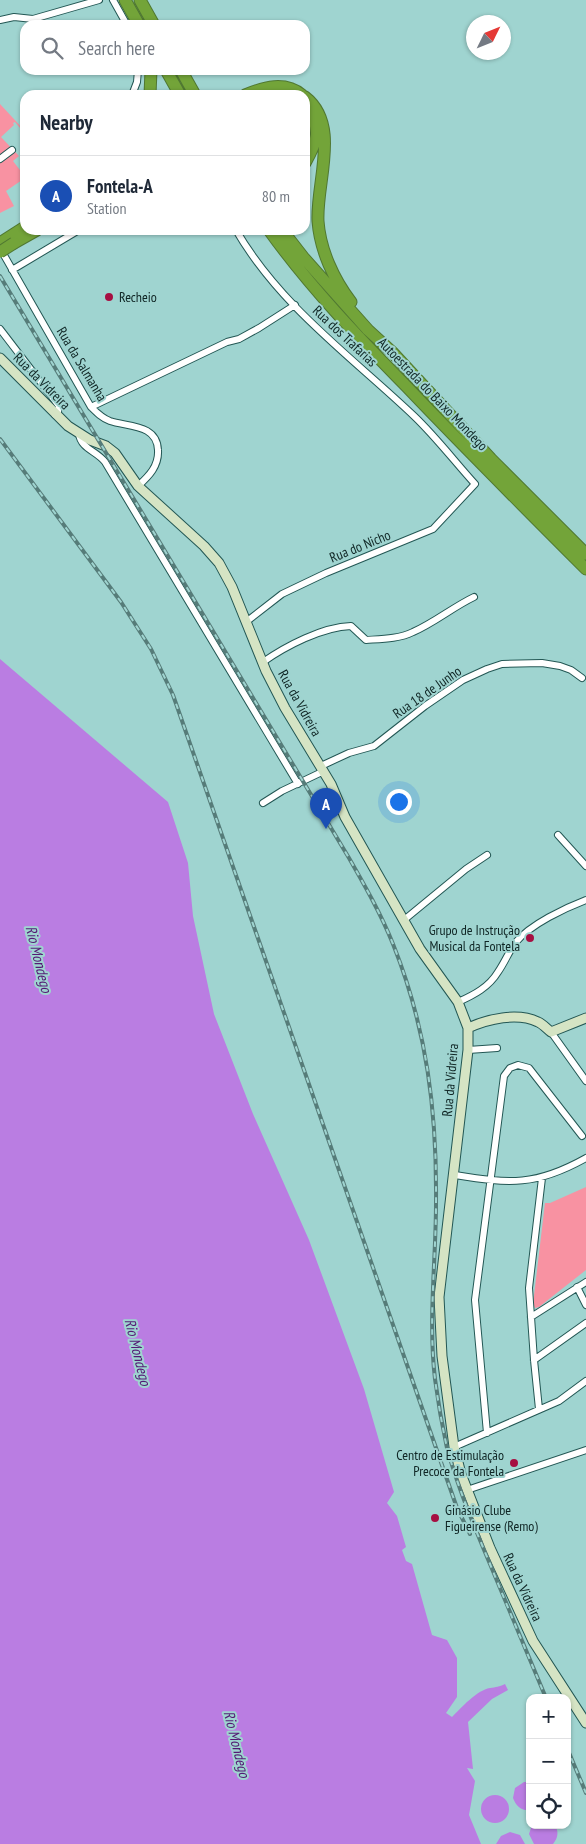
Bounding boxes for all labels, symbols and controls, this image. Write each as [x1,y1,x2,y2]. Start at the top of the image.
north arrow [466,15,511,60]
search box [20,20,310,75]
icon: search [38,34,66,62]
text: Search here [78,36,155,60]
text: Nearby [40,109,93,136]
text: Fontela-A [87,174,153,198]
text: A [52,186,60,206]
text: 80 m [262,186,290,206]
text: Station [87,198,126,218]
place label: Recheio [119,288,157,306]
marker: Recheio [103,291,115,303]
street label: Rua dos Trafarias [309,302,381,371]
street label: Rua da Salmanha [53,324,111,404]
street label: Autoestrada do Baixo Mondego [374,334,492,454]
street label: Rua da Vidreira [10,349,74,413]
street label: Rua do Nicho [327,526,393,566]
street label: Rua 18 de Junho [389,662,465,722]
street label: Rua da Vidreira [274,667,326,739]
pin: A [310,788,342,829]
your location [386,789,412,815]
place label: Grupo de Instrução Musical da Fontela [429,921,520,955]
water label: Rio Mondego [22,924,57,996]
marker: Grupo de Instrução Musical da Fontela [524,932,536,944]
street label: Rua da Vidreira [438,1043,462,1117]
water label: Rio Mondego [121,1317,156,1389]
place label: Centro de Estimulação Precoce da Fontela [396,1446,504,1480]
marker: Centro de Estimulação Precoce da Fontela [508,1457,520,1469]
place label: Ginásio Clube Figueirense (Remo) [445,1501,538,1535]
marker: Ginásio Clube Figueirense (Remo) [429,1512,441,1524]
street label: Rua da Vidreira [499,1550,547,1624]
map controls [526,1694,571,1829]
button: + [526,1694,571,1739]
water label: Rio Mondego [220,1709,255,1781]
button: − [526,1739,571,1784]
button: locate [526,1784,571,1829]

